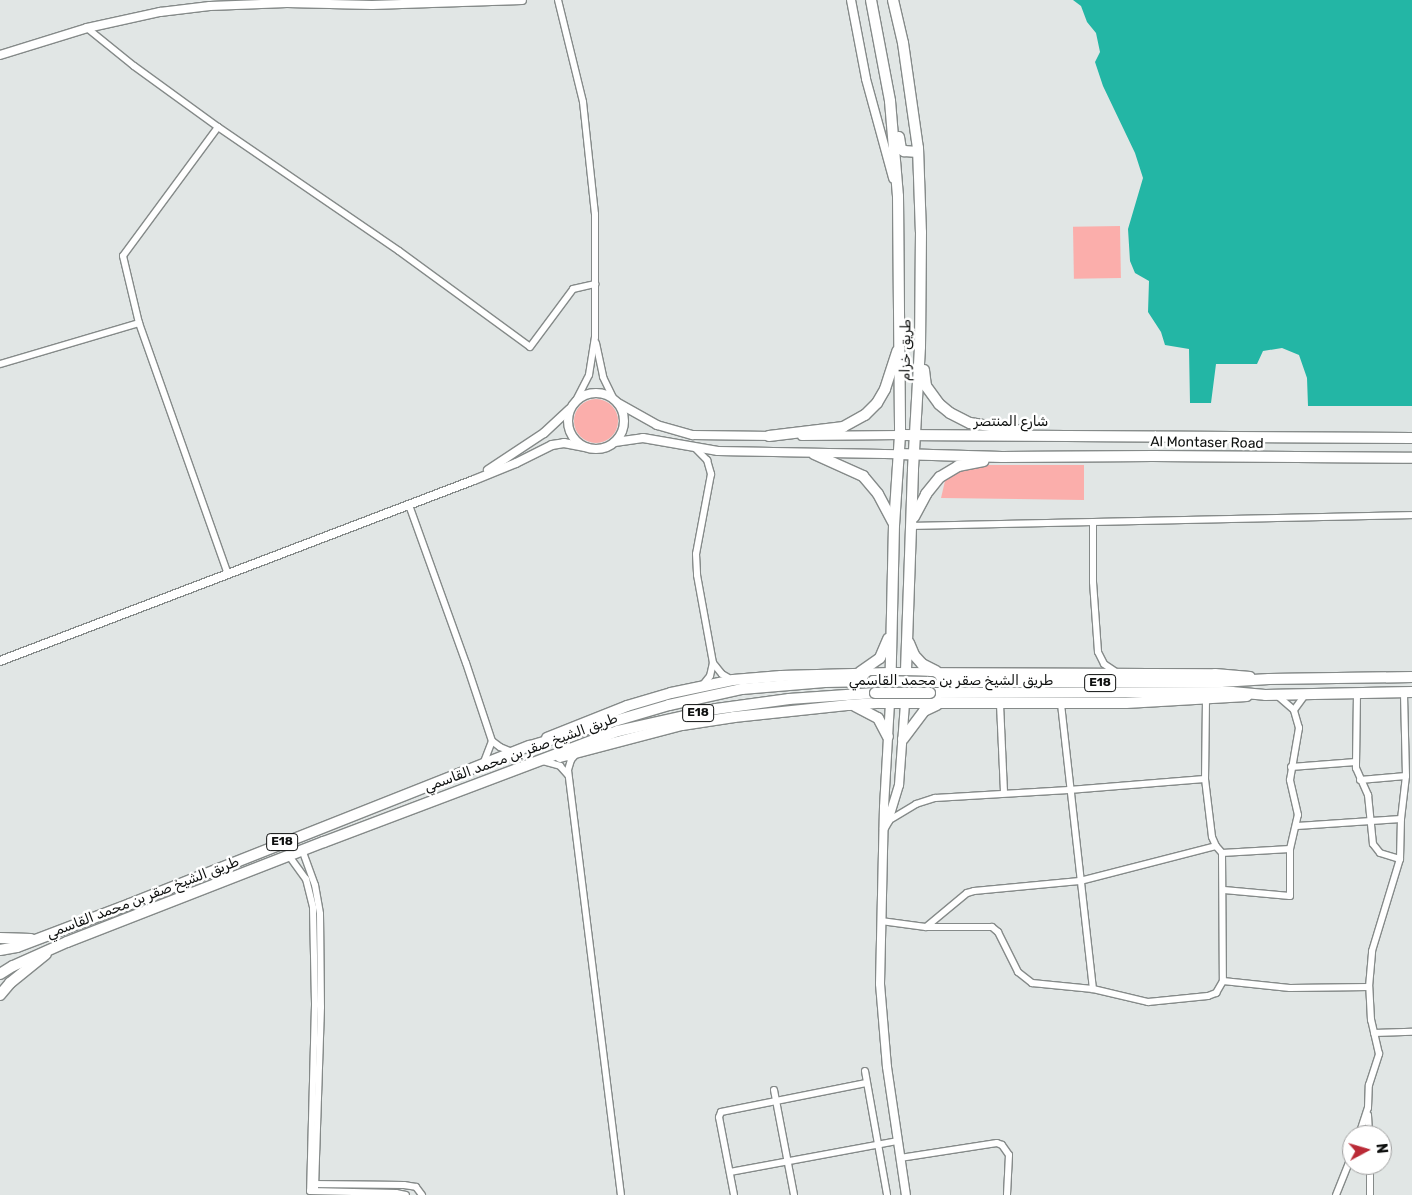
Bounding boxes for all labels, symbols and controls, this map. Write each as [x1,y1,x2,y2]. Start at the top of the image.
street label: طريق خزام [897,319,915,381]
street label: شارع المنتصر [974,414,1048,430]
street label: Al Montaser Road [1150,434,1264,452]
street label: طريق الشيخ صقر بن محمد القاسمي [849,673,1053,689]
road number: E18 [1084,674,1116,692]
road number: E18 [682,704,714,722]
street label: طريق الشيخ صقر بن محمد القاسمي [422,710,620,796]
road number: E18 [266,832,298,852]
street label: طريق الشيخ صقر بن محمد القاسمي [44,853,242,943]
north arrow [1342,1125,1392,1175]
text: N [1372,1143,1390,1154]

